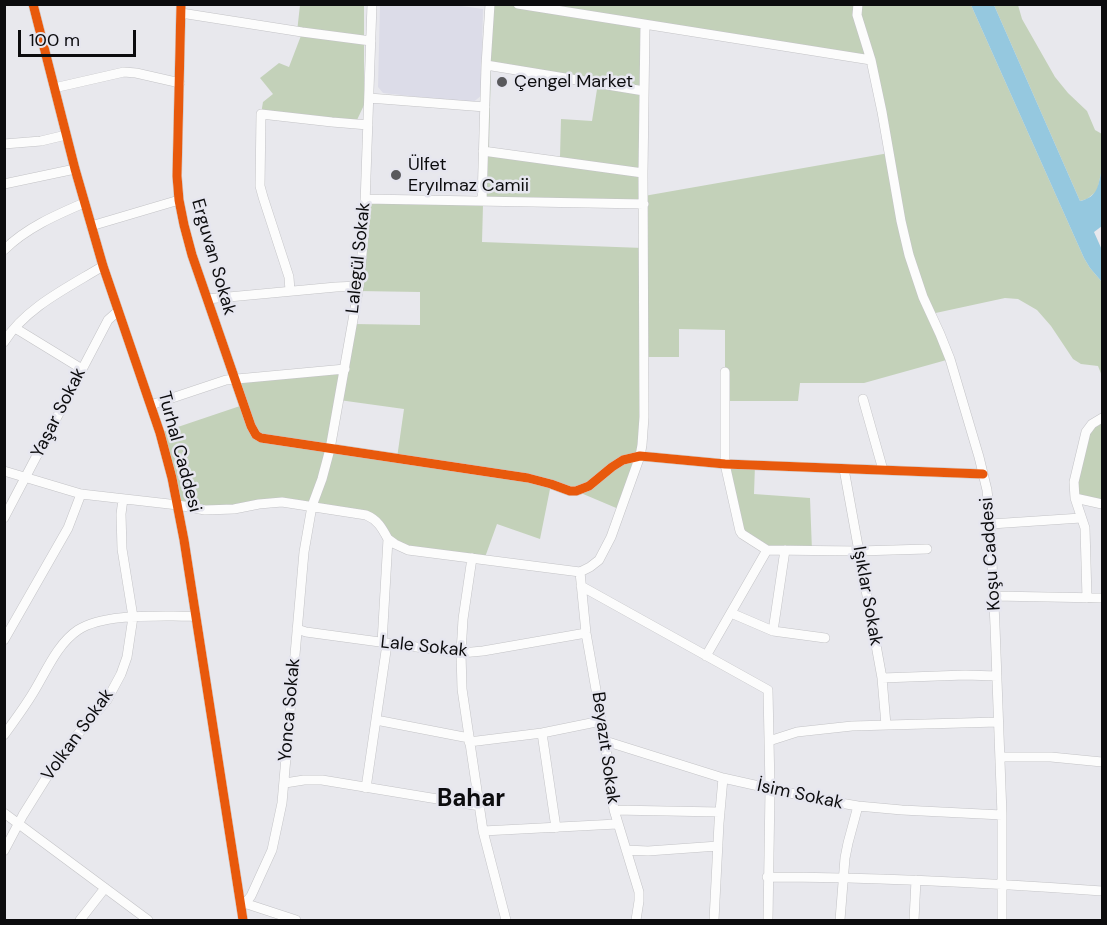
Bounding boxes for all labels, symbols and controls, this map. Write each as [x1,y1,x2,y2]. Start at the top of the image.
scale bar [21,18,140,56]
text: 100 m [29,28,80,52]
place label: Çengel Market [514,71,633,93]
marker: Çengel Market [495,75,509,89]
place label: Ülfet Eryılmaz Camii [408,154,529,196]
marker: Ülfet Eryılmaz Camii [389,168,403,182]
street label: Erguvan Sokak [186,196,240,318]
street label: Lalegül Sokak [342,201,376,315]
street label: Yaşar Sokak [27,364,91,462]
street label: Turhal Caddesi [153,389,205,515]
street label: Koşu Caddesi [976,497,1006,611]
street label: Işıklar Sokak [848,545,886,647]
street label: Lale Sokak [379,632,469,662]
street label: Yonca Sokak [275,657,305,763]
street label: Volkan Sokak [37,685,119,785]
street label: Beyazıt Sokak [586,691,624,805]
street label: İsim Sokak [755,775,845,815]
district label: Bahar [437,786,505,814]

